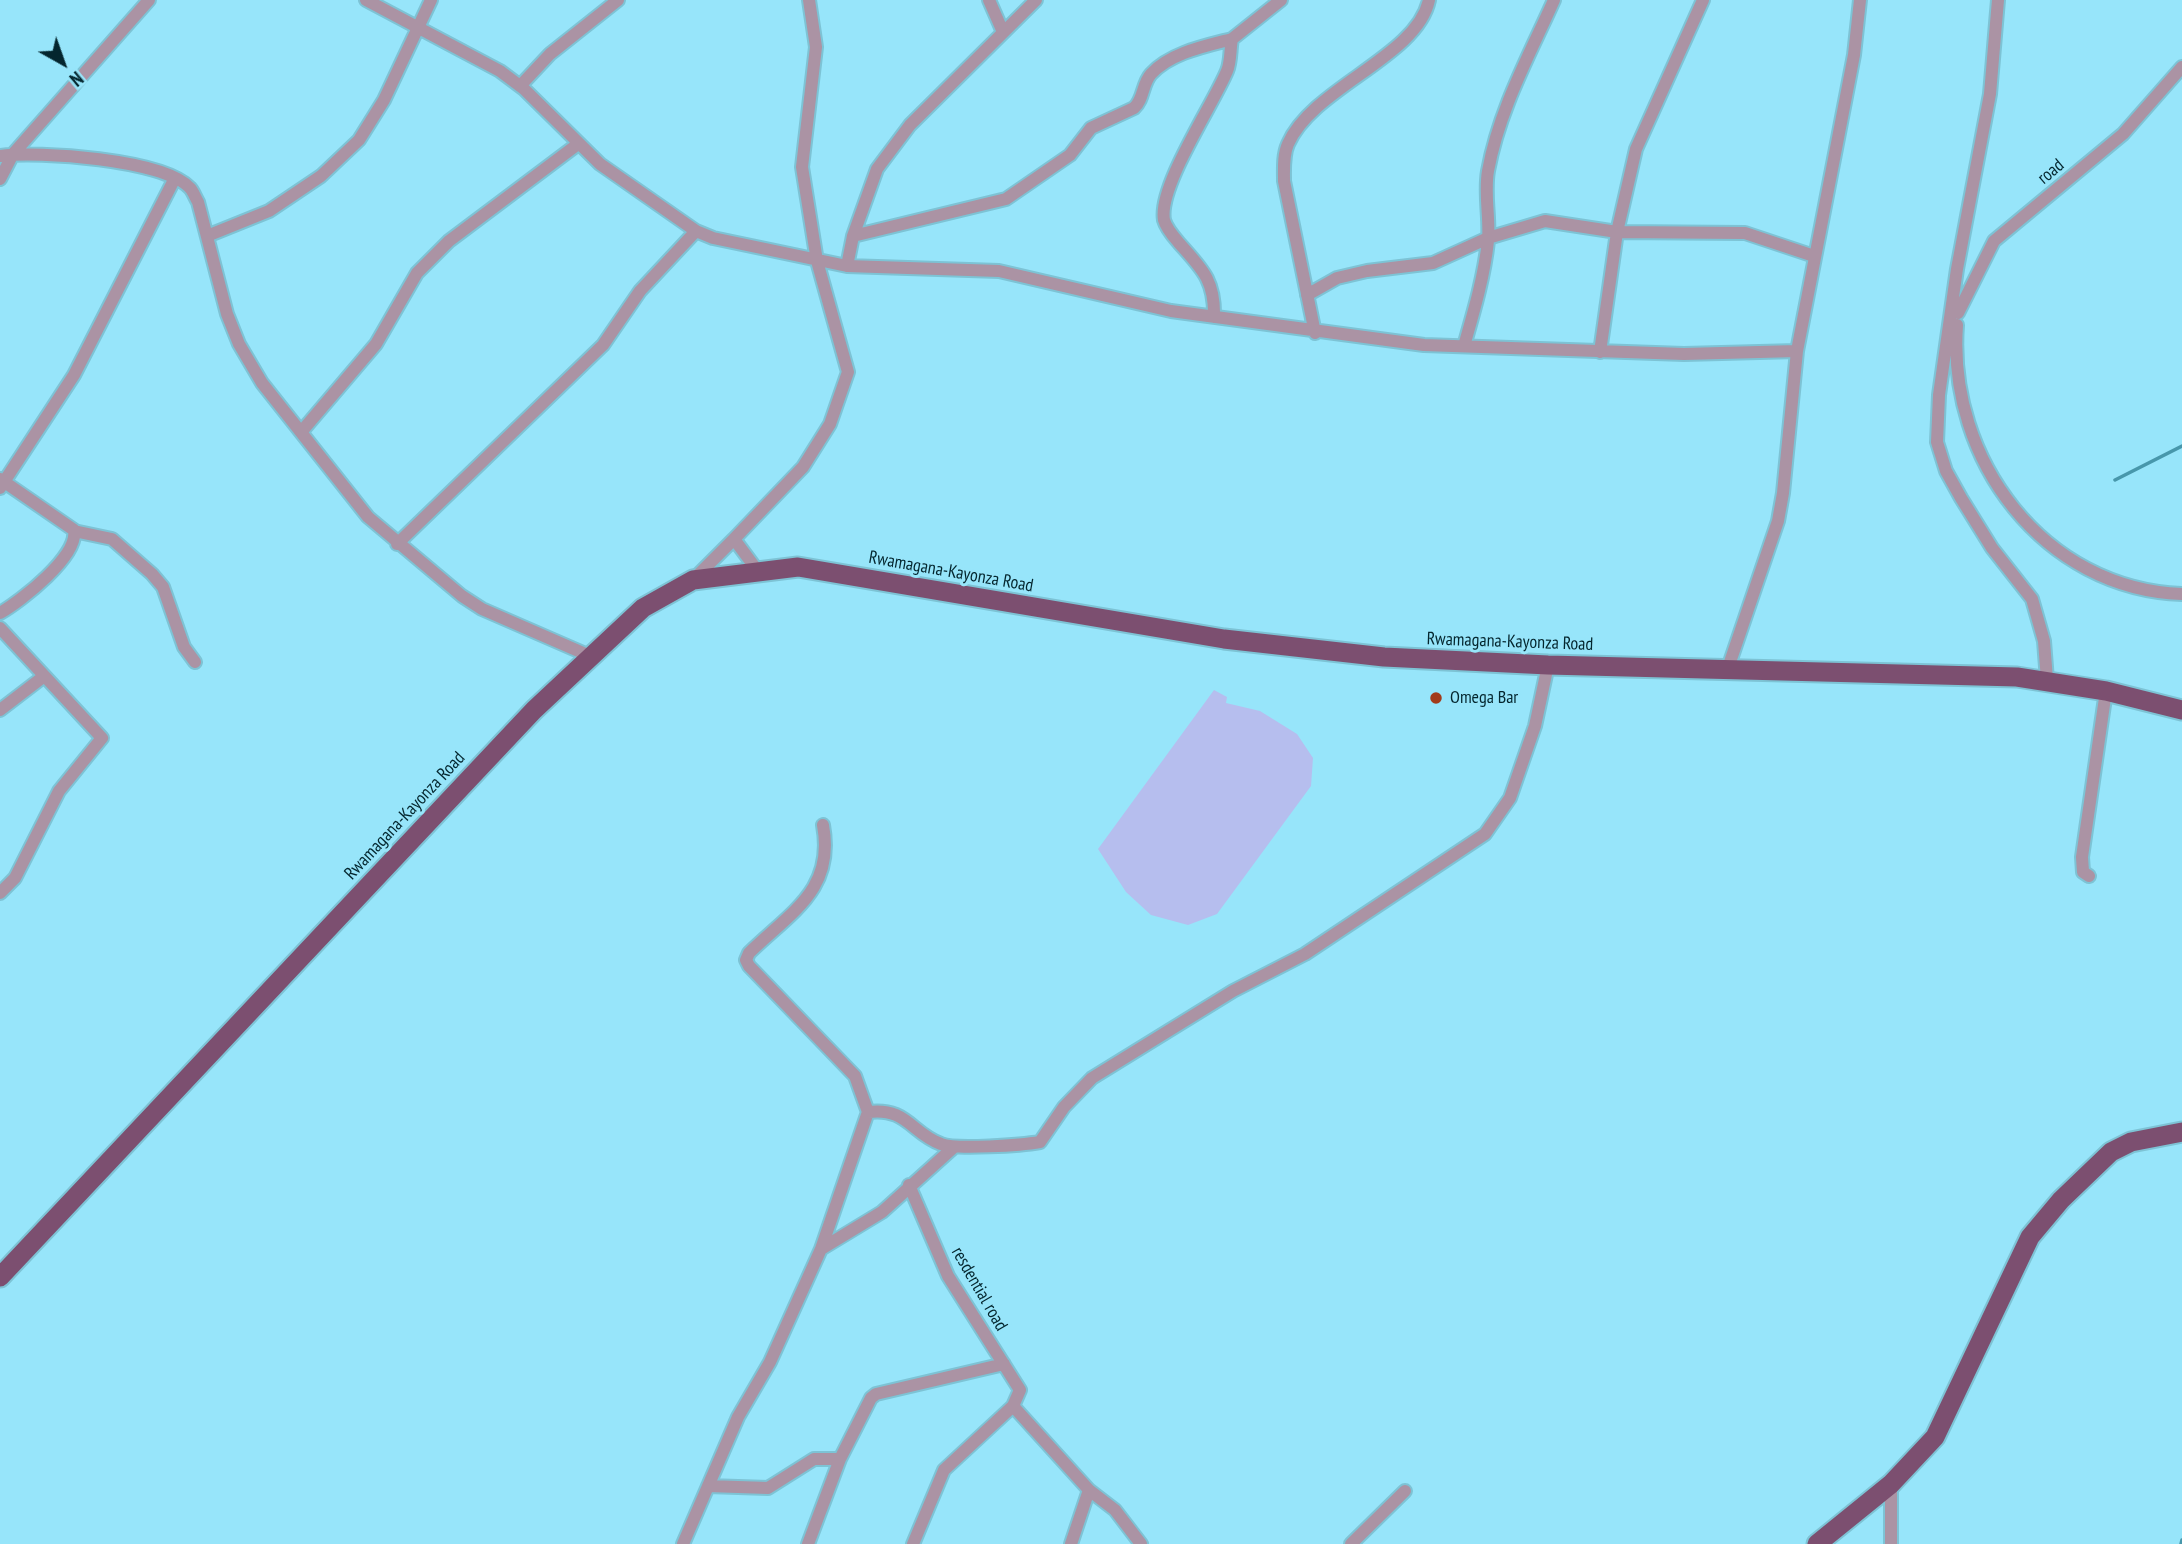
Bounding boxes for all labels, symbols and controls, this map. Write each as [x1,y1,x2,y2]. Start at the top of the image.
north arrow [28,28,98,98]
text: N [65,67,88,92]
street label: road [2033,155,2069,189]
street label: Rwamagana-Kayonza Road [867,547,1035,597]
street label: Rwamagana-Kayonza Road [1426,628,1594,656]
place label: Omega Bar [1450,687,1518,709]
marker: Omega Bar [1428,690,1444,706]
street label: Rwamagana-Kayonza Road [340,748,470,884]
street label: resdential road [946,1243,1012,1335]

